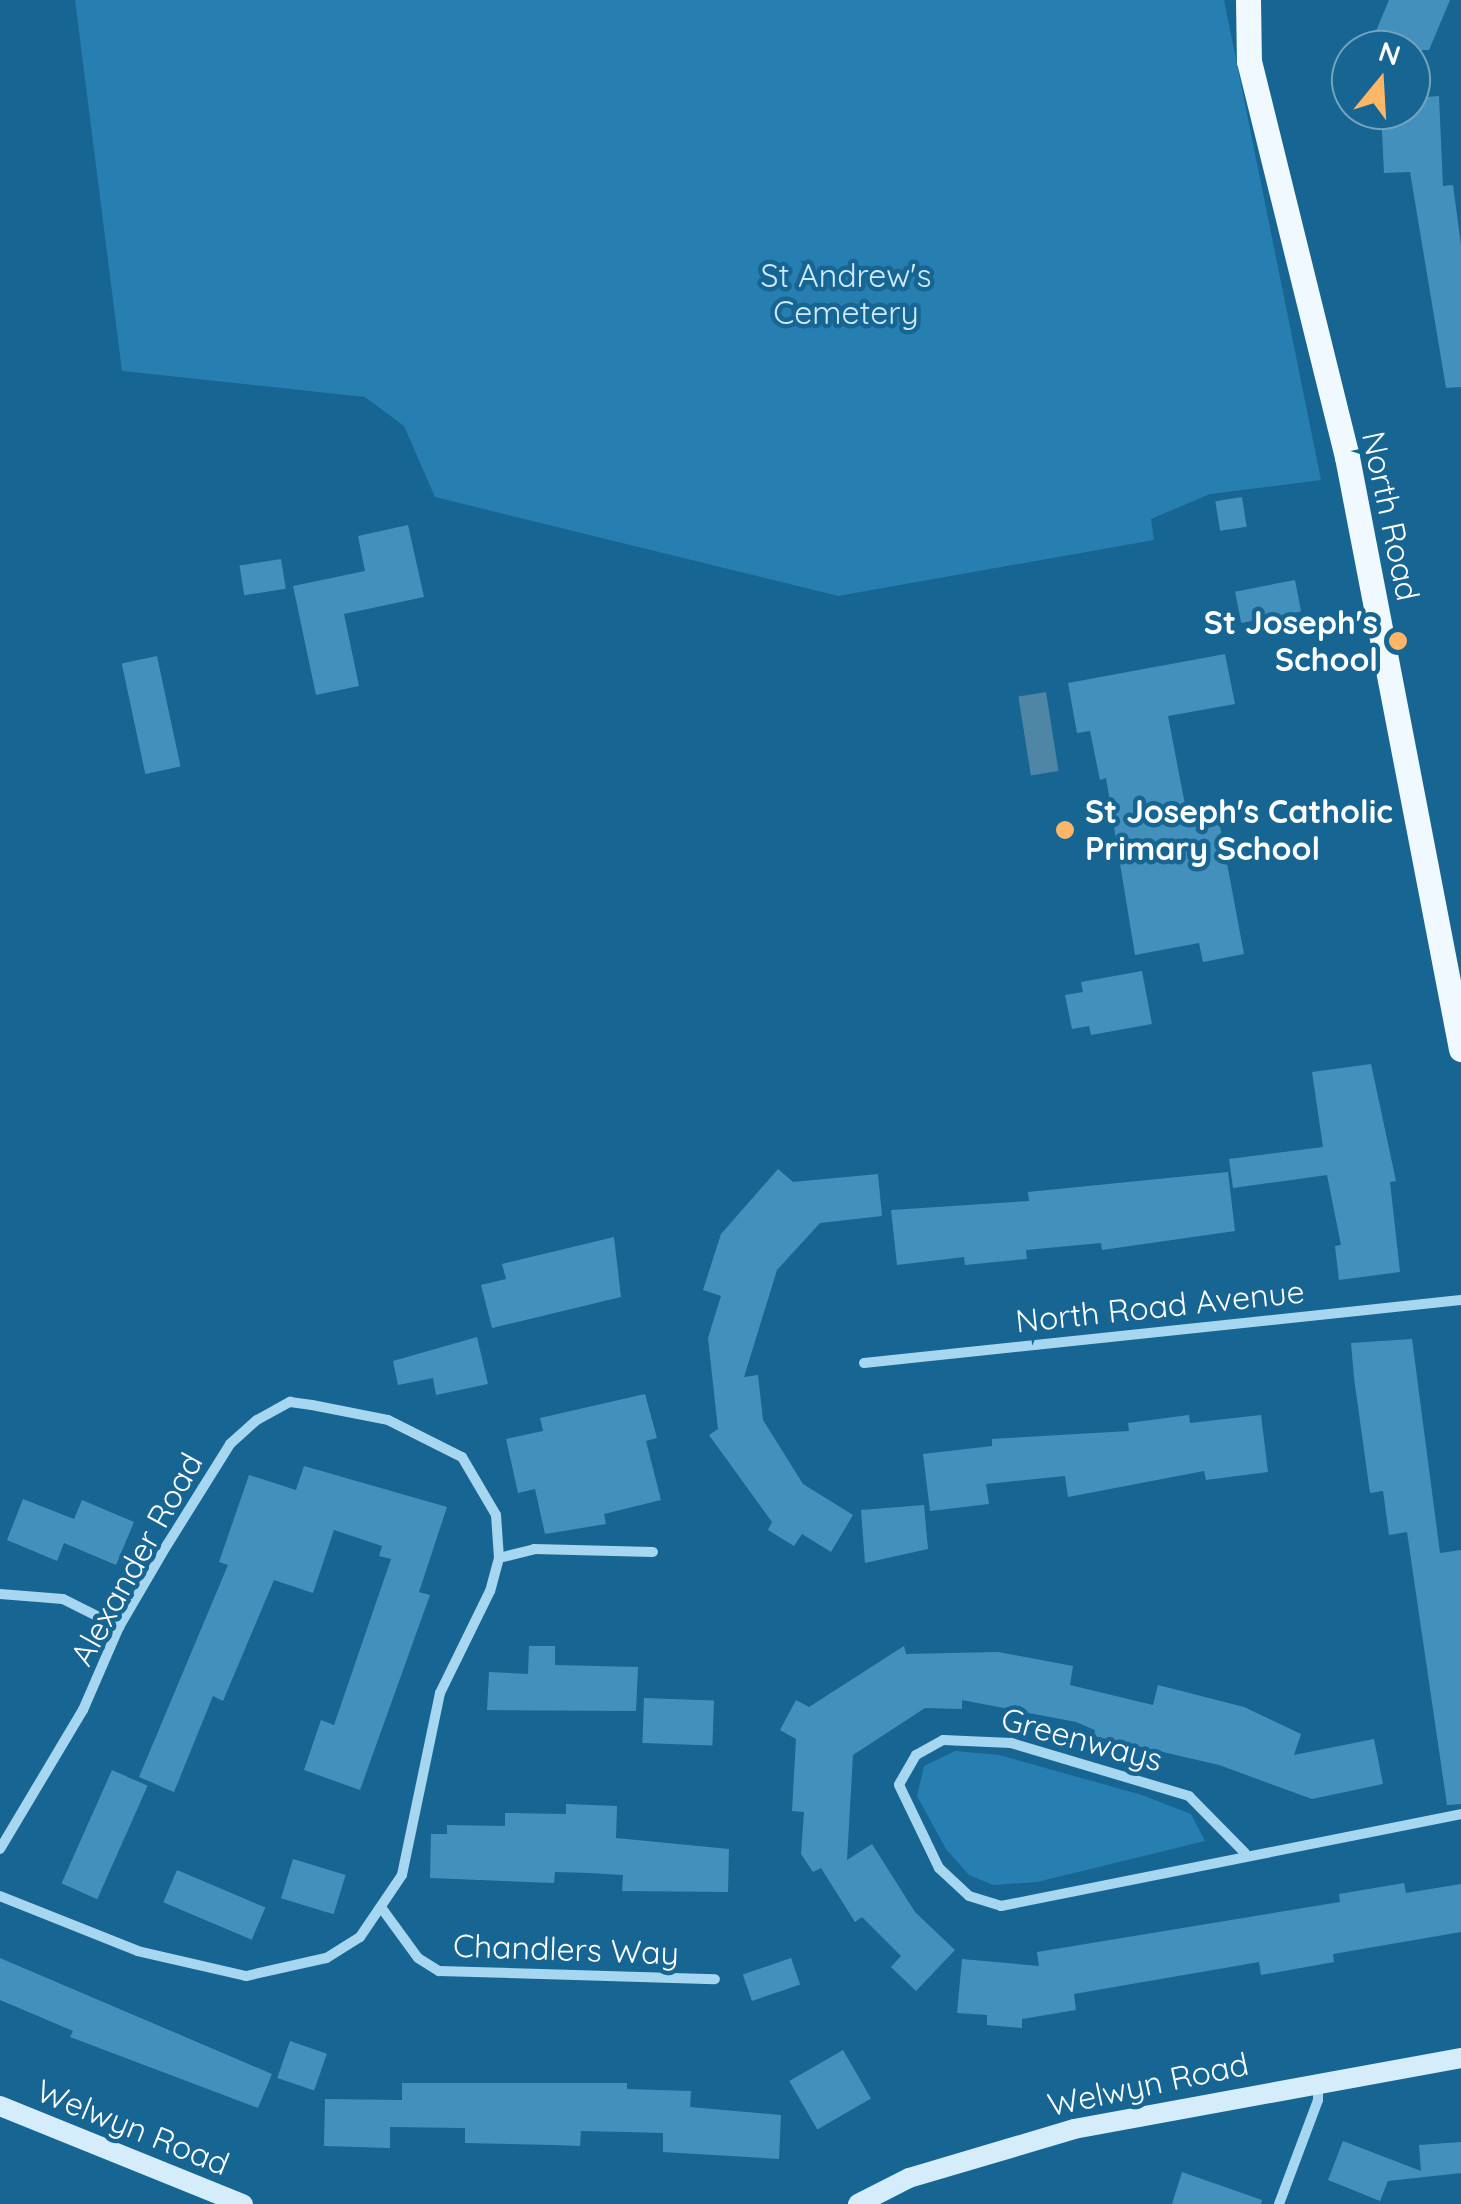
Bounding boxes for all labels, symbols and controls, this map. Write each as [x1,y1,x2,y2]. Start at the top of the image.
north arrow [1331,30,1431,130]
text: N [1375,33,1405,73]
park label: St Andrew's Cemetery [760,257,932,332]
street label: North Road [1354,428,1428,604]
place label: St Joseph's School [1204,604,1378,679]
marker: St Joseph's School [1387,630,1409,652]
place label: St Joseph's Catholic Primary School [1085,793,1393,868]
marker: St Joseph's Catholic Primary School [1054,819,1076,841]
street label: North Road Avenue [1014,1272,1306,1340]
street label: Alexander Road [62,1446,210,1672]
street label: Greenways [997,1699,1167,1779]
street label: Chandlers Way [453,1926,679,1972]
street label: Welwyn Road [1044,2044,1252,2124]
street label: Welwyn Road [31,2071,235,2183]

